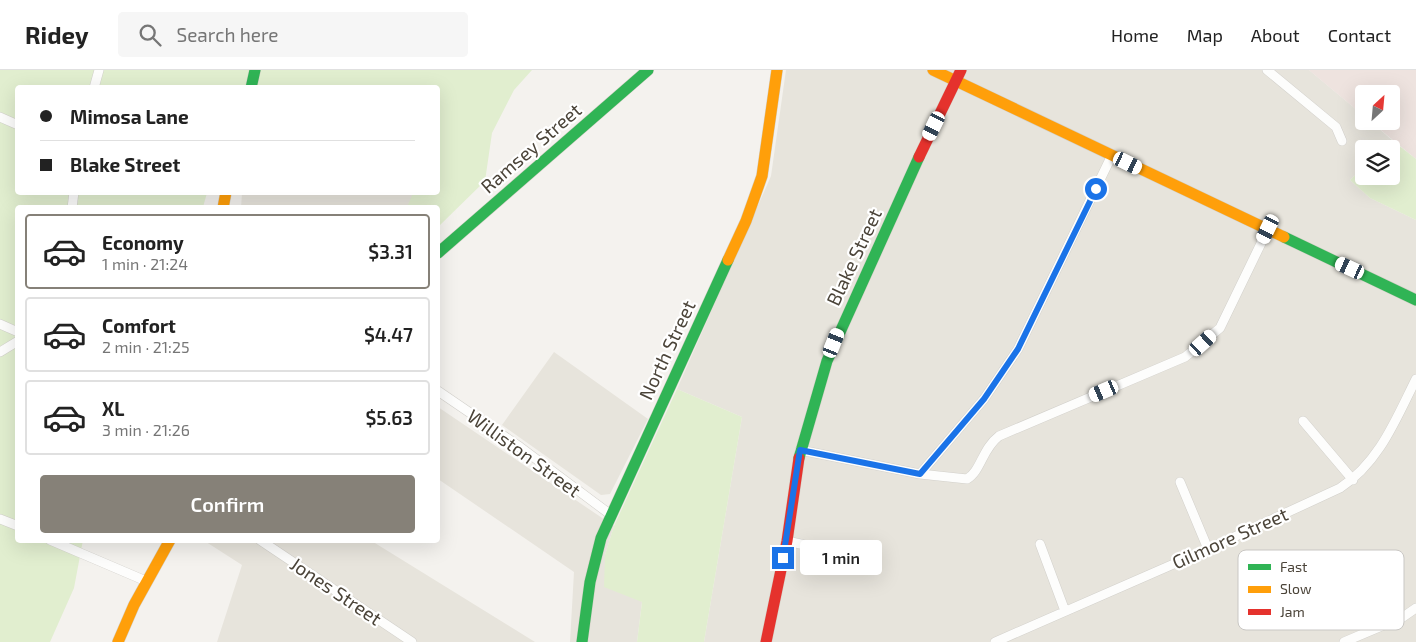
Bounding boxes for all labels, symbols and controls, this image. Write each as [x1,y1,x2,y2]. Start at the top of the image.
search box [118,12,468,57]
text: Ridey [25,20,88,49]
icon: search [136,21,164,49]
text: Search here [176,23,279,46]
text: Home [1111,24,1159,46]
text: Map [1187,24,1223,46]
text: About [1251,24,1300,46]
text: Contact [1328,24,1391,46]
north arrow [1355,85,1400,130]
map controls [1355,85,1400,185]
street label: Ramsey Street [476,98,585,197]
text: Mimosa Lane [70,105,189,128]
car [920,109,947,143]
button: layers [1355,140,1400,185]
car [1111,150,1144,176]
text: Blake Street [70,153,180,176]
route start [1085,178,1107,200]
street label: Blake Street [821,205,886,309]
car [1254,212,1281,246]
icon: car [42,229,87,274]
text: Economy [102,231,184,254]
text: $3.31 [368,240,413,263]
text: 1 min · 21:24 [102,254,188,273]
car [1333,255,1366,281]
street label: North Street [633,296,700,403]
icon: car [42,312,87,357]
text: Comfort [102,314,176,337]
text: $4.47 [364,323,413,346]
car [821,326,846,360]
car [1186,327,1219,359]
text: 2 min · 21:25 [102,337,189,356]
car [1087,378,1120,404]
icon: car [42,395,87,440]
text: XL [102,397,124,420]
street label: Williston Street [463,404,585,501]
text: $5.63 [365,406,413,429]
text: 3 min · 21:26 [102,420,190,439]
button: Confirm [40,475,415,533]
street label: Gilmore Street [1168,502,1291,573]
callout: 1 min [800,540,883,576]
route end [772,547,794,569]
text: 1 min [822,548,860,567]
legend [1238,550,1404,630]
street label: Jones Street [286,552,386,630]
text: Fast [1280,558,1307,575]
text: Slow [1280,580,1312,597]
text: Jam [1280,603,1305,620]

